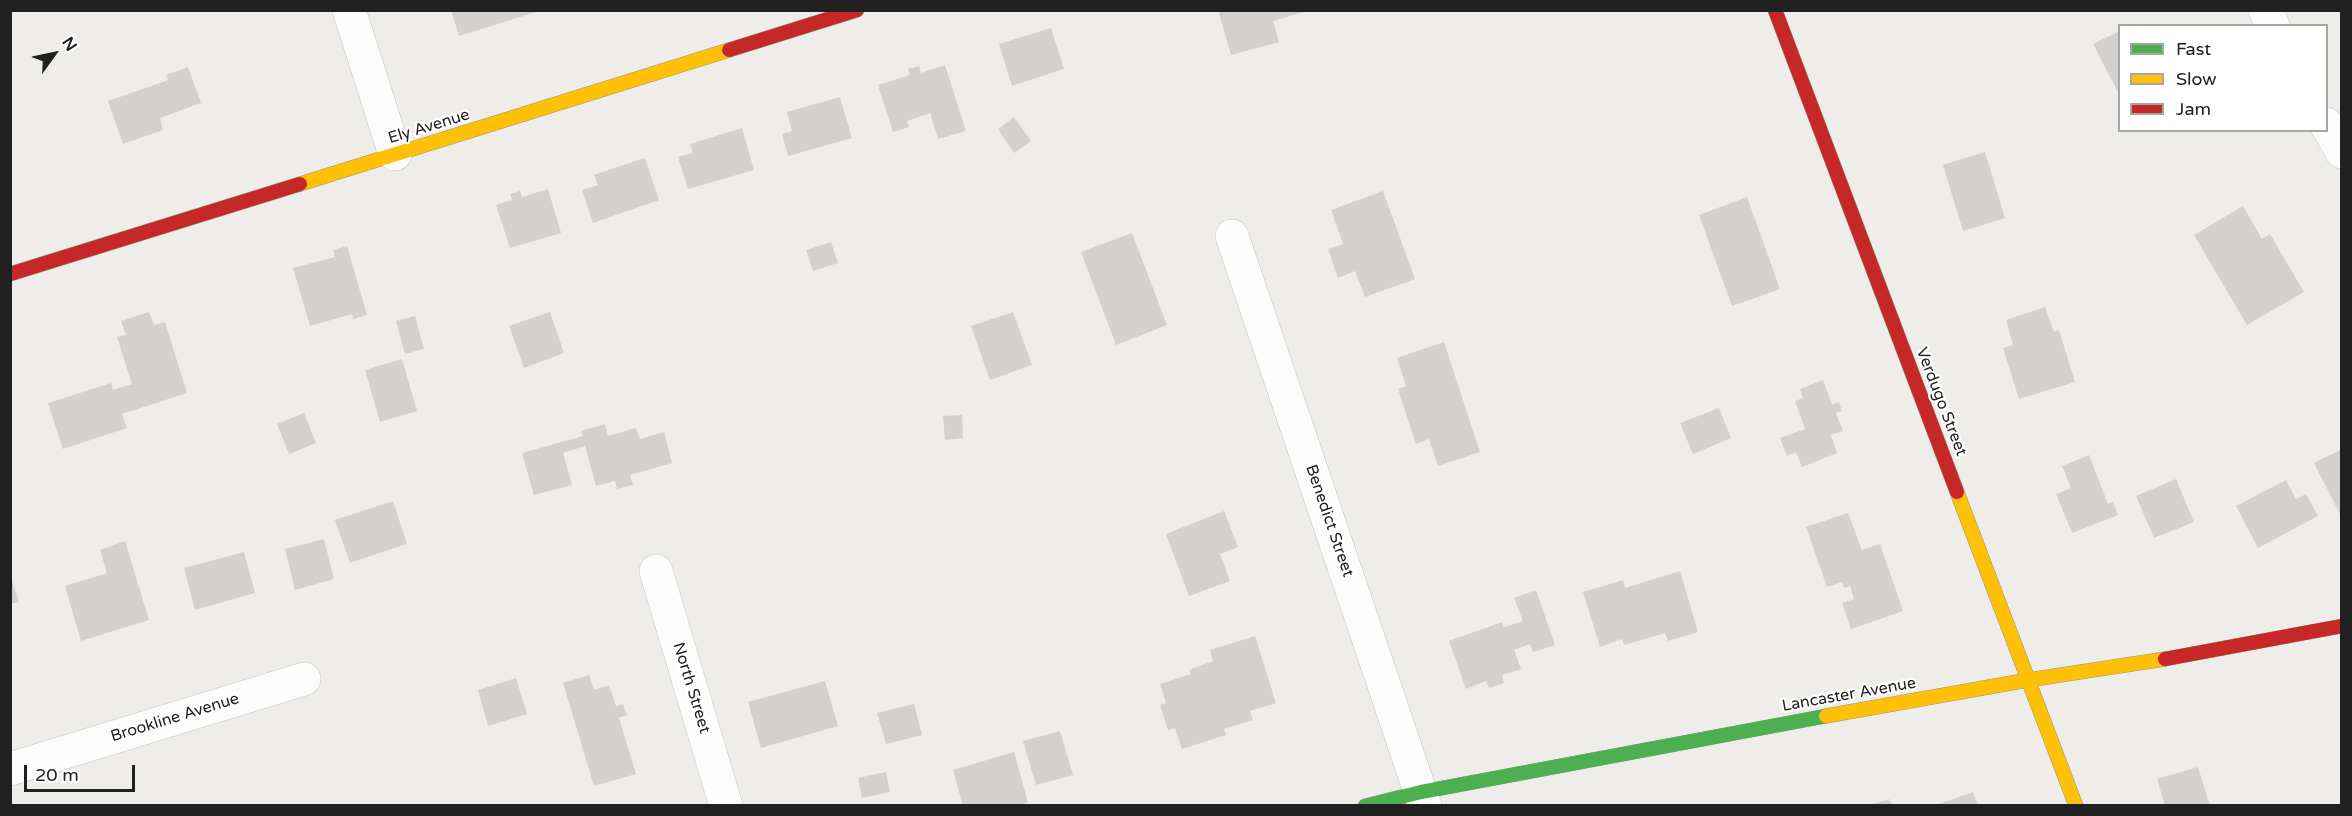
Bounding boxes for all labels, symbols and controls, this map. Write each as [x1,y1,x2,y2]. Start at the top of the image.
north arrow [24,24,84,84]
legend [2118,24,2328,132]
text: N [57,33,81,55]
text: Fast [2176,38,2211,60]
text: Slow [2176,68,2217,90]
text: Jam [2176,98,2211,120]
street label: Ely Avenue [386,106,472,148]
street label: Verdugo Street [1911,345,1971,459]
street label: Benedict Street [1301,462,1357,580]
street label: North Street [668,640,714,736]
street label: Lancaster Avenue [1781,674,1917,716]
street label: Brookline Avenue [108,689,242,747]
scale bar [27,753,138,791]
text: 20 m [35,764,79,786]

